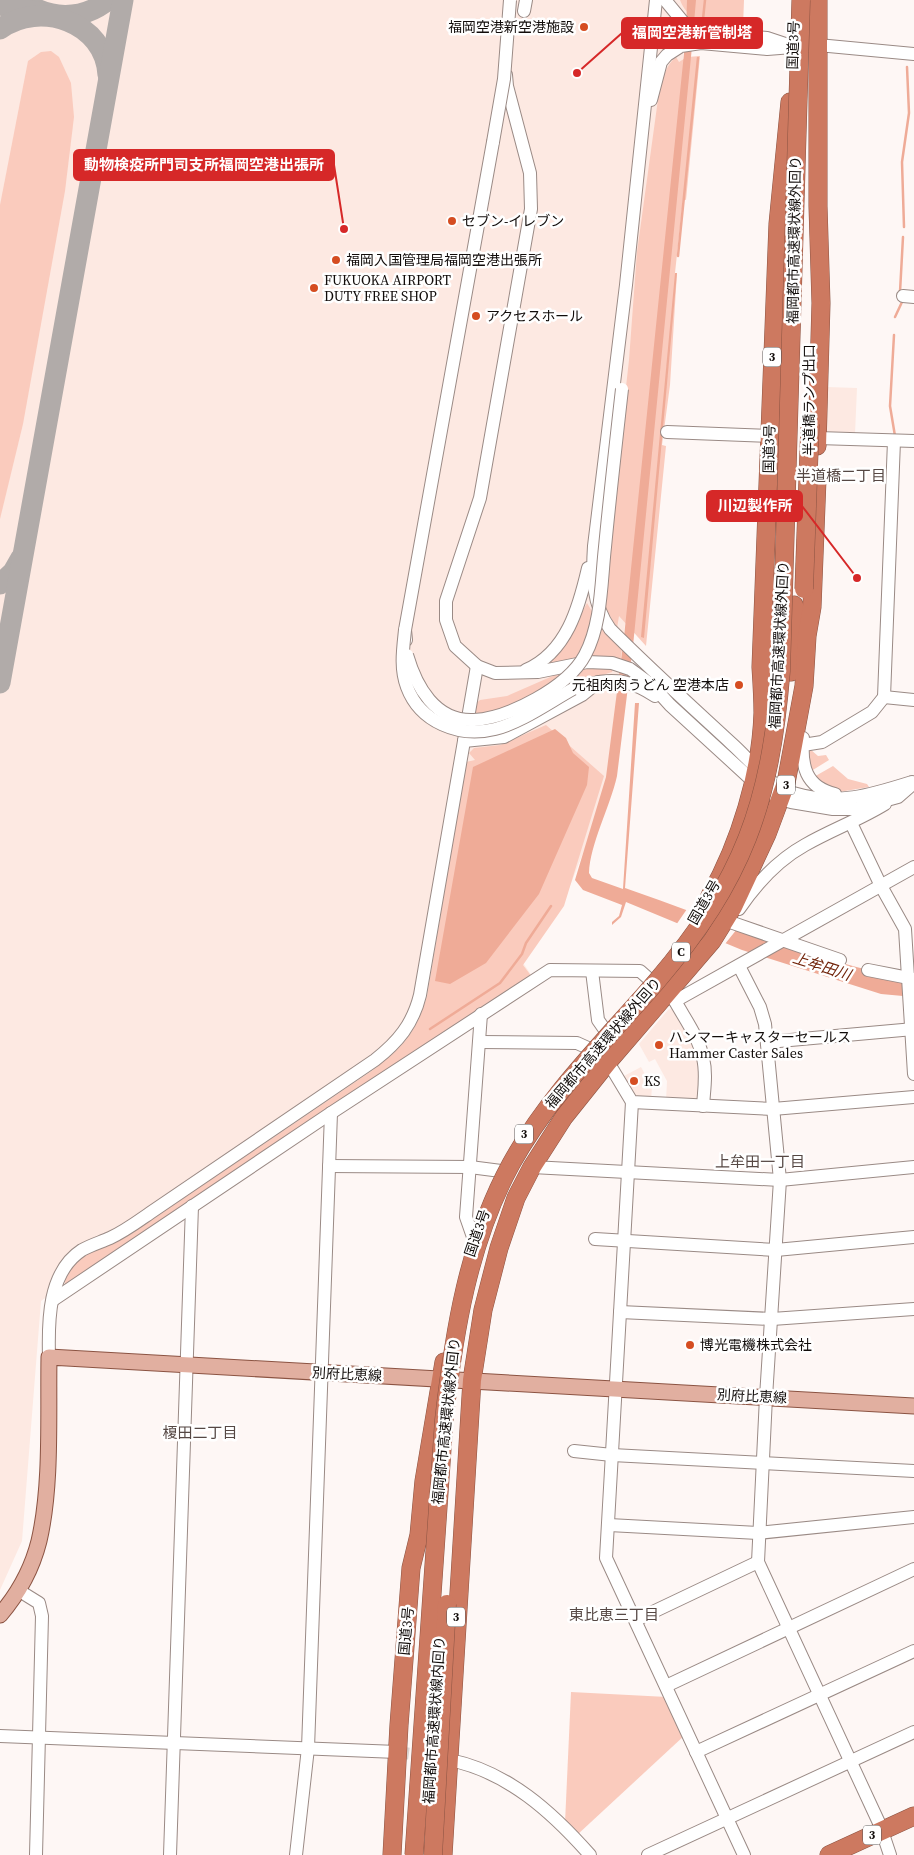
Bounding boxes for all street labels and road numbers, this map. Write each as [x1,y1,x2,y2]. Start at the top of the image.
street label: 国道3号 [782,20,804,70]
street label: 福岡都市高速環状線外回り [783,156,805,324]
street label: 半道橋ランプ出口 [799,344,819,456]
road number: 3 [763,348,781,367]
street label: 国道3号 [759,424,779,474]
street label: 福岡都市高速環状線外回り [765,561,793,729]
road number: 3 [777,776,795,794]
street label: 国道3号 [683,876,725,928]
road number: C [672,942,690,962]
street label: 福岡都市高速環状線外回り [540,973,666,1113]
road number: 3 [515,1124,533,1144]
street label: 国道3号 [460,1207,494,1259]
street label: 福岡都市高速環状線外回り [427,1336,465,1506]
street label: 別府比恵線 [312,1362,382,1386]
street label: 別府比恵線 [717,1384,787,1408]
street label: 国道3号 [394,1606,418,1656]
road number: 3 [447,1608,465,1626]
street label: 福岡都市高速環状線内回り [418,1636,450,1804]
road number: 3 [863,1826,881,1844]

